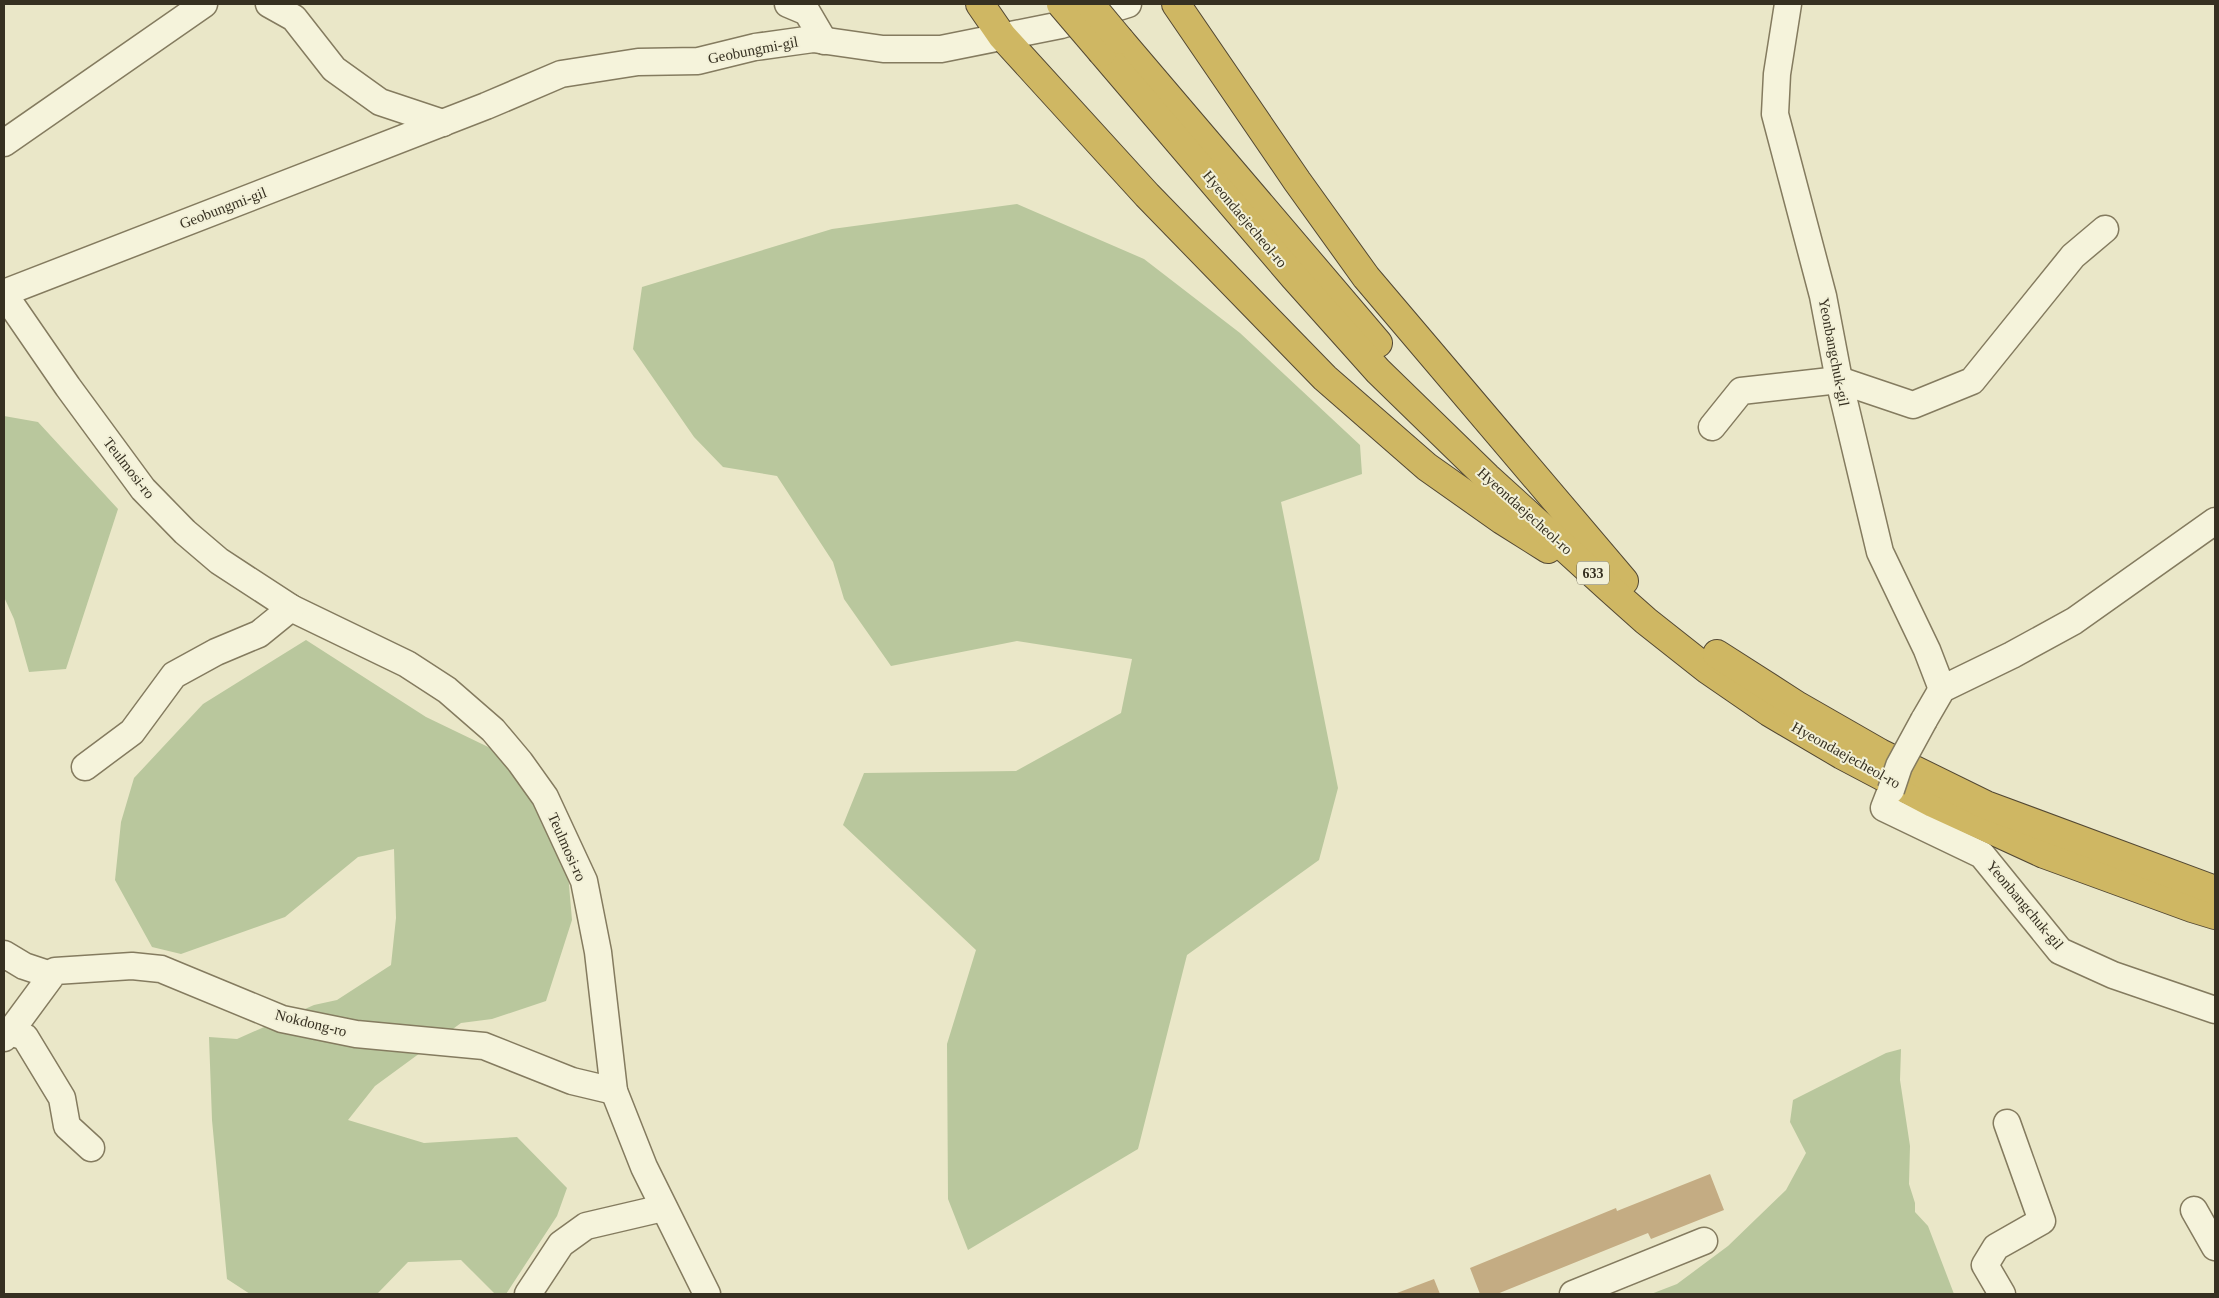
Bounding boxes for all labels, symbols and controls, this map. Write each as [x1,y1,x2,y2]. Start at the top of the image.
street label: Geobungmi-gil [706,33,800,67]
street label: Hyeondaejecheol-ro [1200,167,1290,271]
street label: Geobungmi-gil [177,184,269,232]
street label: Yeonbangchuk-gil [1816,296,1852,408]
street label: Teulmosi-ro [100,434,158,502]
street label: Hyeondaejecheol-ro [1474,464,1576,558]
road number: 633 [1577,562,1609,584]
street label: Hyeondaejecheol-ro [1789,719,1903,791]
street label: Teulmosi-ro [545,810,589,884]
street label: Yeonbangchuk-gil [1983,858,2067,952]
street label: Nokdong-ro [273,1006,349,1040]

